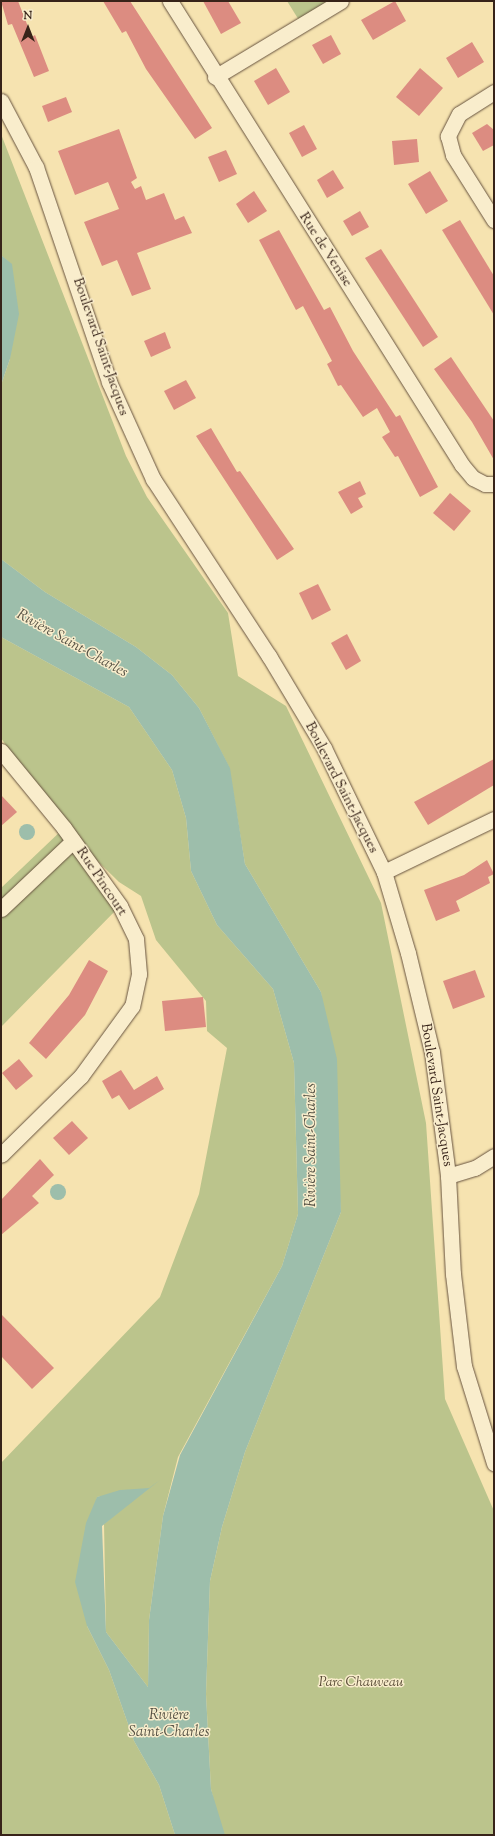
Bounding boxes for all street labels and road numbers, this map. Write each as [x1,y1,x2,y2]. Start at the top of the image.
street label: Rue de Venise [295,210,355,290]
street label: Boulevard Saint-Jacques [68,276,132,418]
street label: Boulevard Saint-Jacques [301,720,381,856]
street label: Rue Pincourt [72,845,130,919]
street label: Boulevard Saint-Jacques [416,1022,456,1168]

